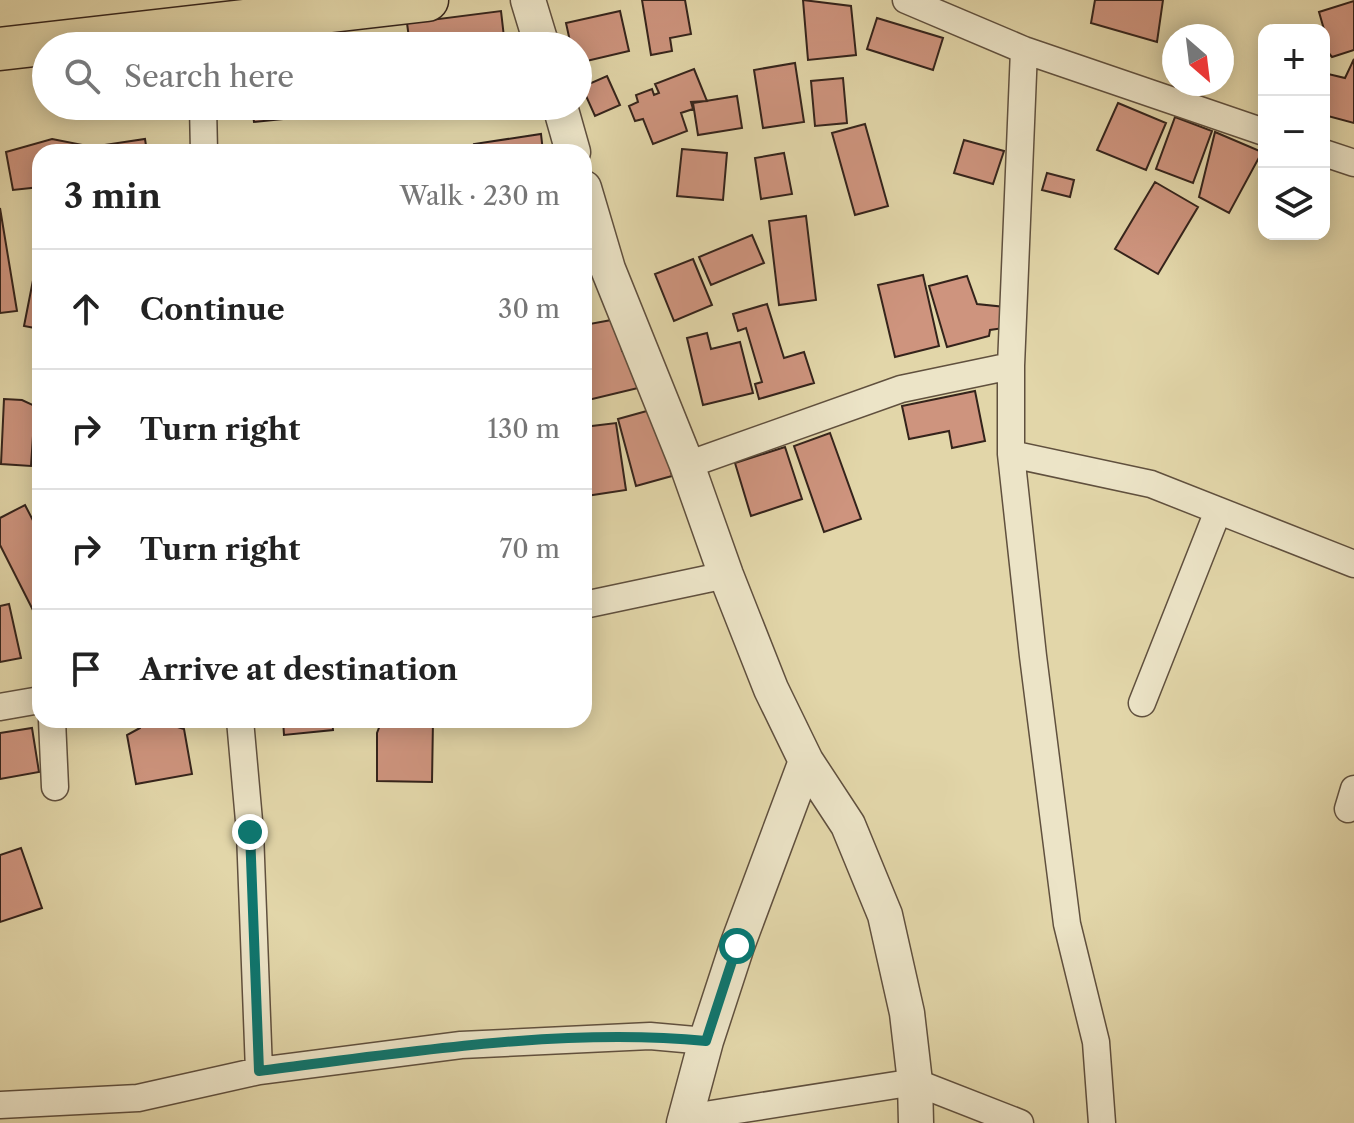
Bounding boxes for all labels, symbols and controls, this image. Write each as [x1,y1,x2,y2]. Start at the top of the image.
north arrow [1162,24,1234,96]
map controls [1258,24,1330,240]
button: + [1258,24,1330,96]
search box [32,32,592,120]
icon: search [60,54,104,98]
text: Search here [124,58,294,95]
button: − [1258,96,1330,168]
button: layers [1258,168,1330,240]
text: 3 min [64,175,161,217]
text: Walk · 230 m [400,180,560,212]
icon: ahead [64,287,108,331]
text: Continue [140,291,285,328]
text: 30 m [498,293,560,325]
icon: right [64,407,108,451]
text: Turn right [140,411,300,448]
text: 130 m [487,413,560,445]
icon: right [64,527,108,571]
text: Turn right [140,531,300,568]
text: 70 m [500,533,560,565]
icon: arrive [64,647,108,691]
text: Arrive at destination [140,651,458,688]
route end [232,814,268,850]
route start [719,928,755,964]

